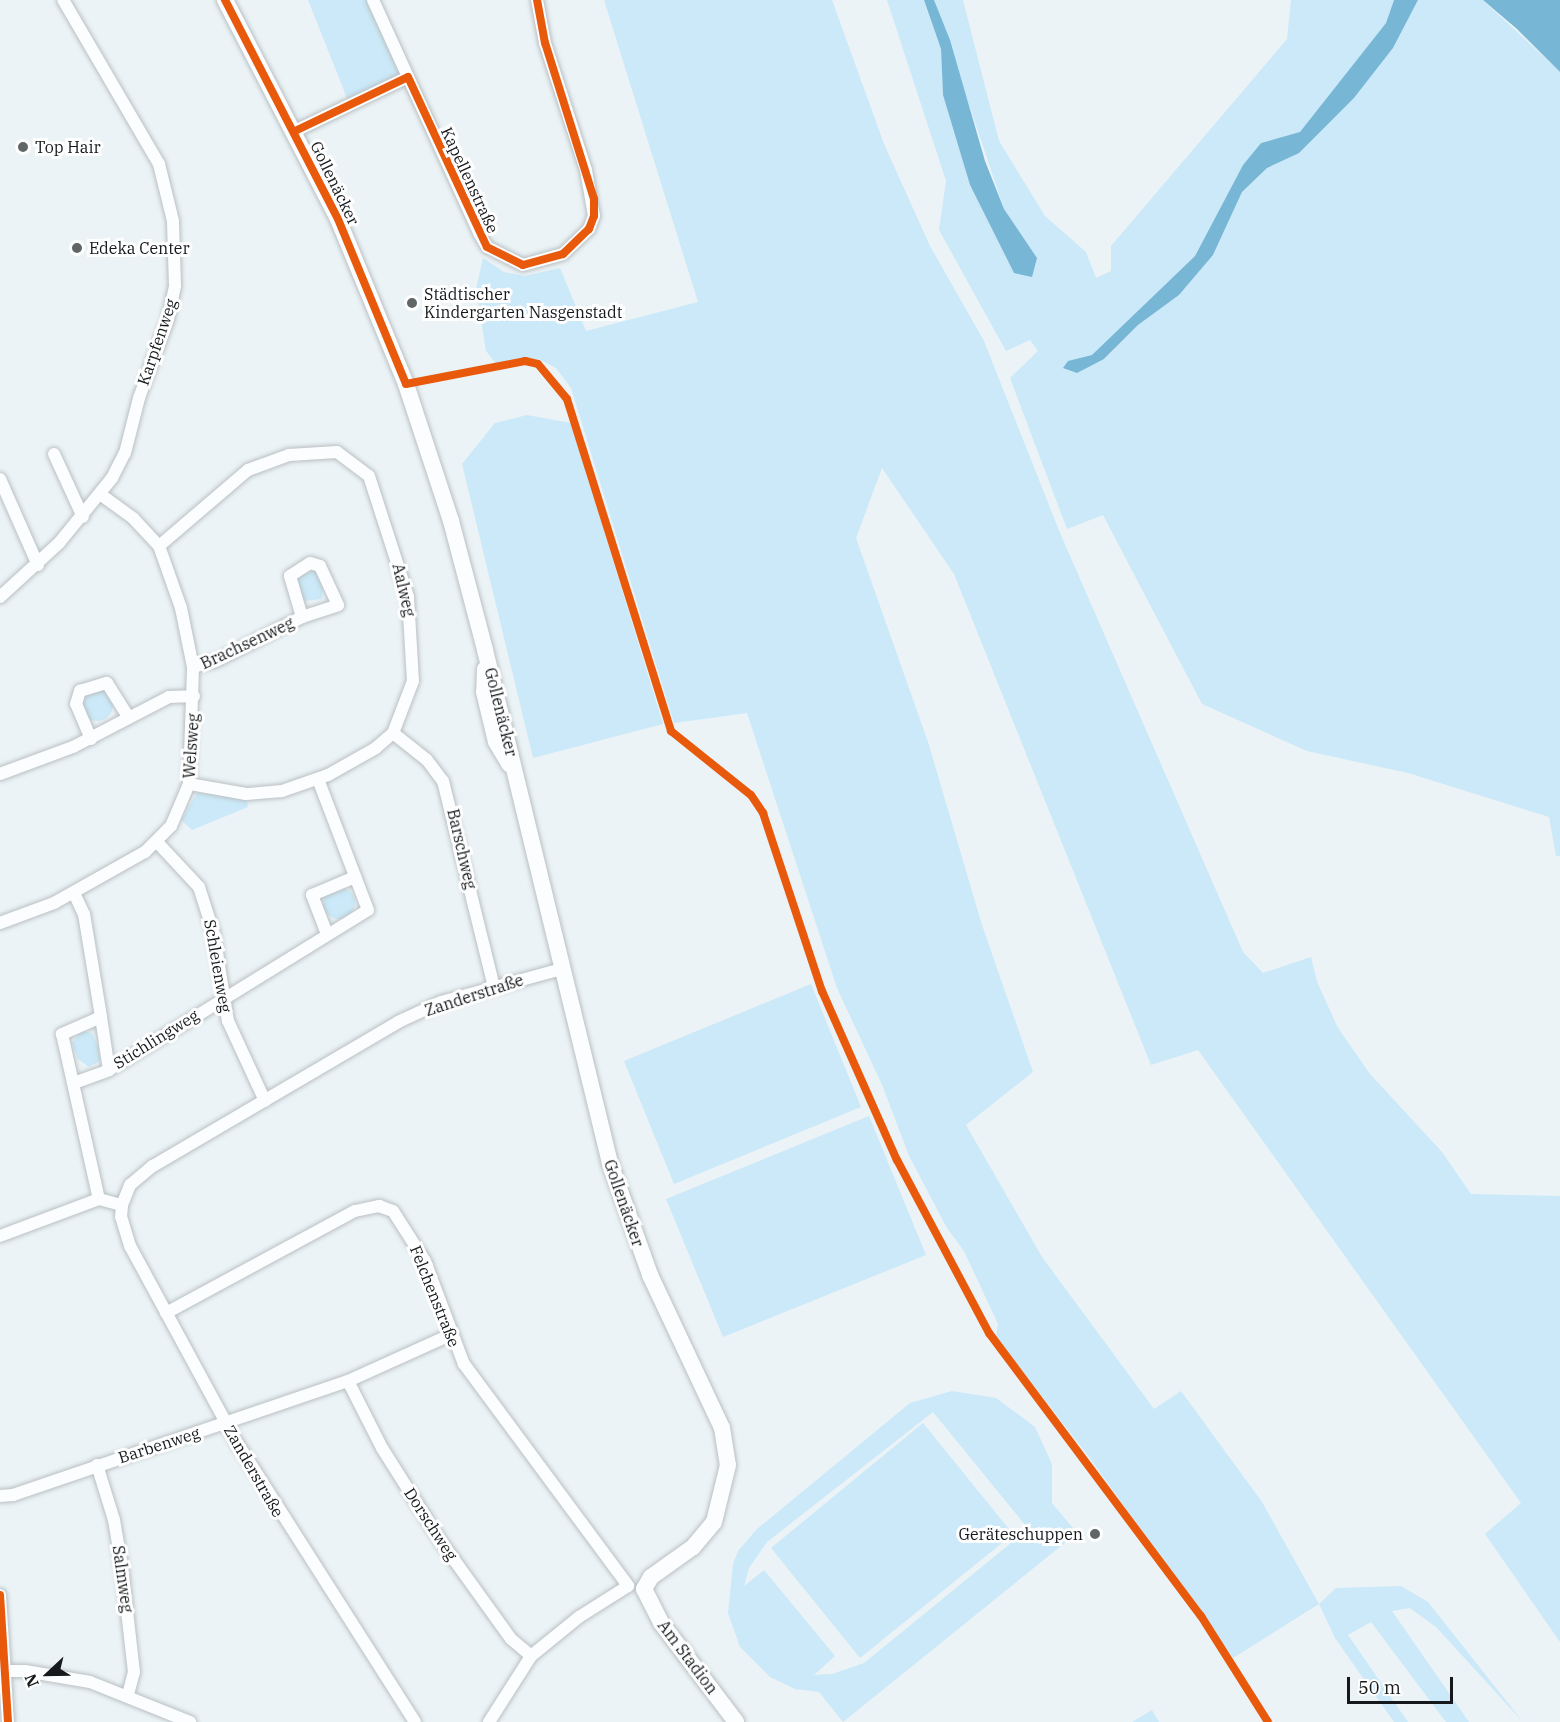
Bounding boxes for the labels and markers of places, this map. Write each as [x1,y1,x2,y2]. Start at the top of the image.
place label: Top Hair [35,137,101,157]
marker: Top Hair [16,140,30,154]
place label: Edeka Center [89,238,190,258]
marker: Edeka Center [70,241,84,255]
place label: Städtischer Kindergarten Nasgenstadt [424,284,622,322]
marker: Städtischer Kindergarten Nasgenstadt [405,296,419,310]
place label: Geräteschuppen [958,1524,1083,1544]
marker: Geräteschuppen [1088,1527,1102,1541]

